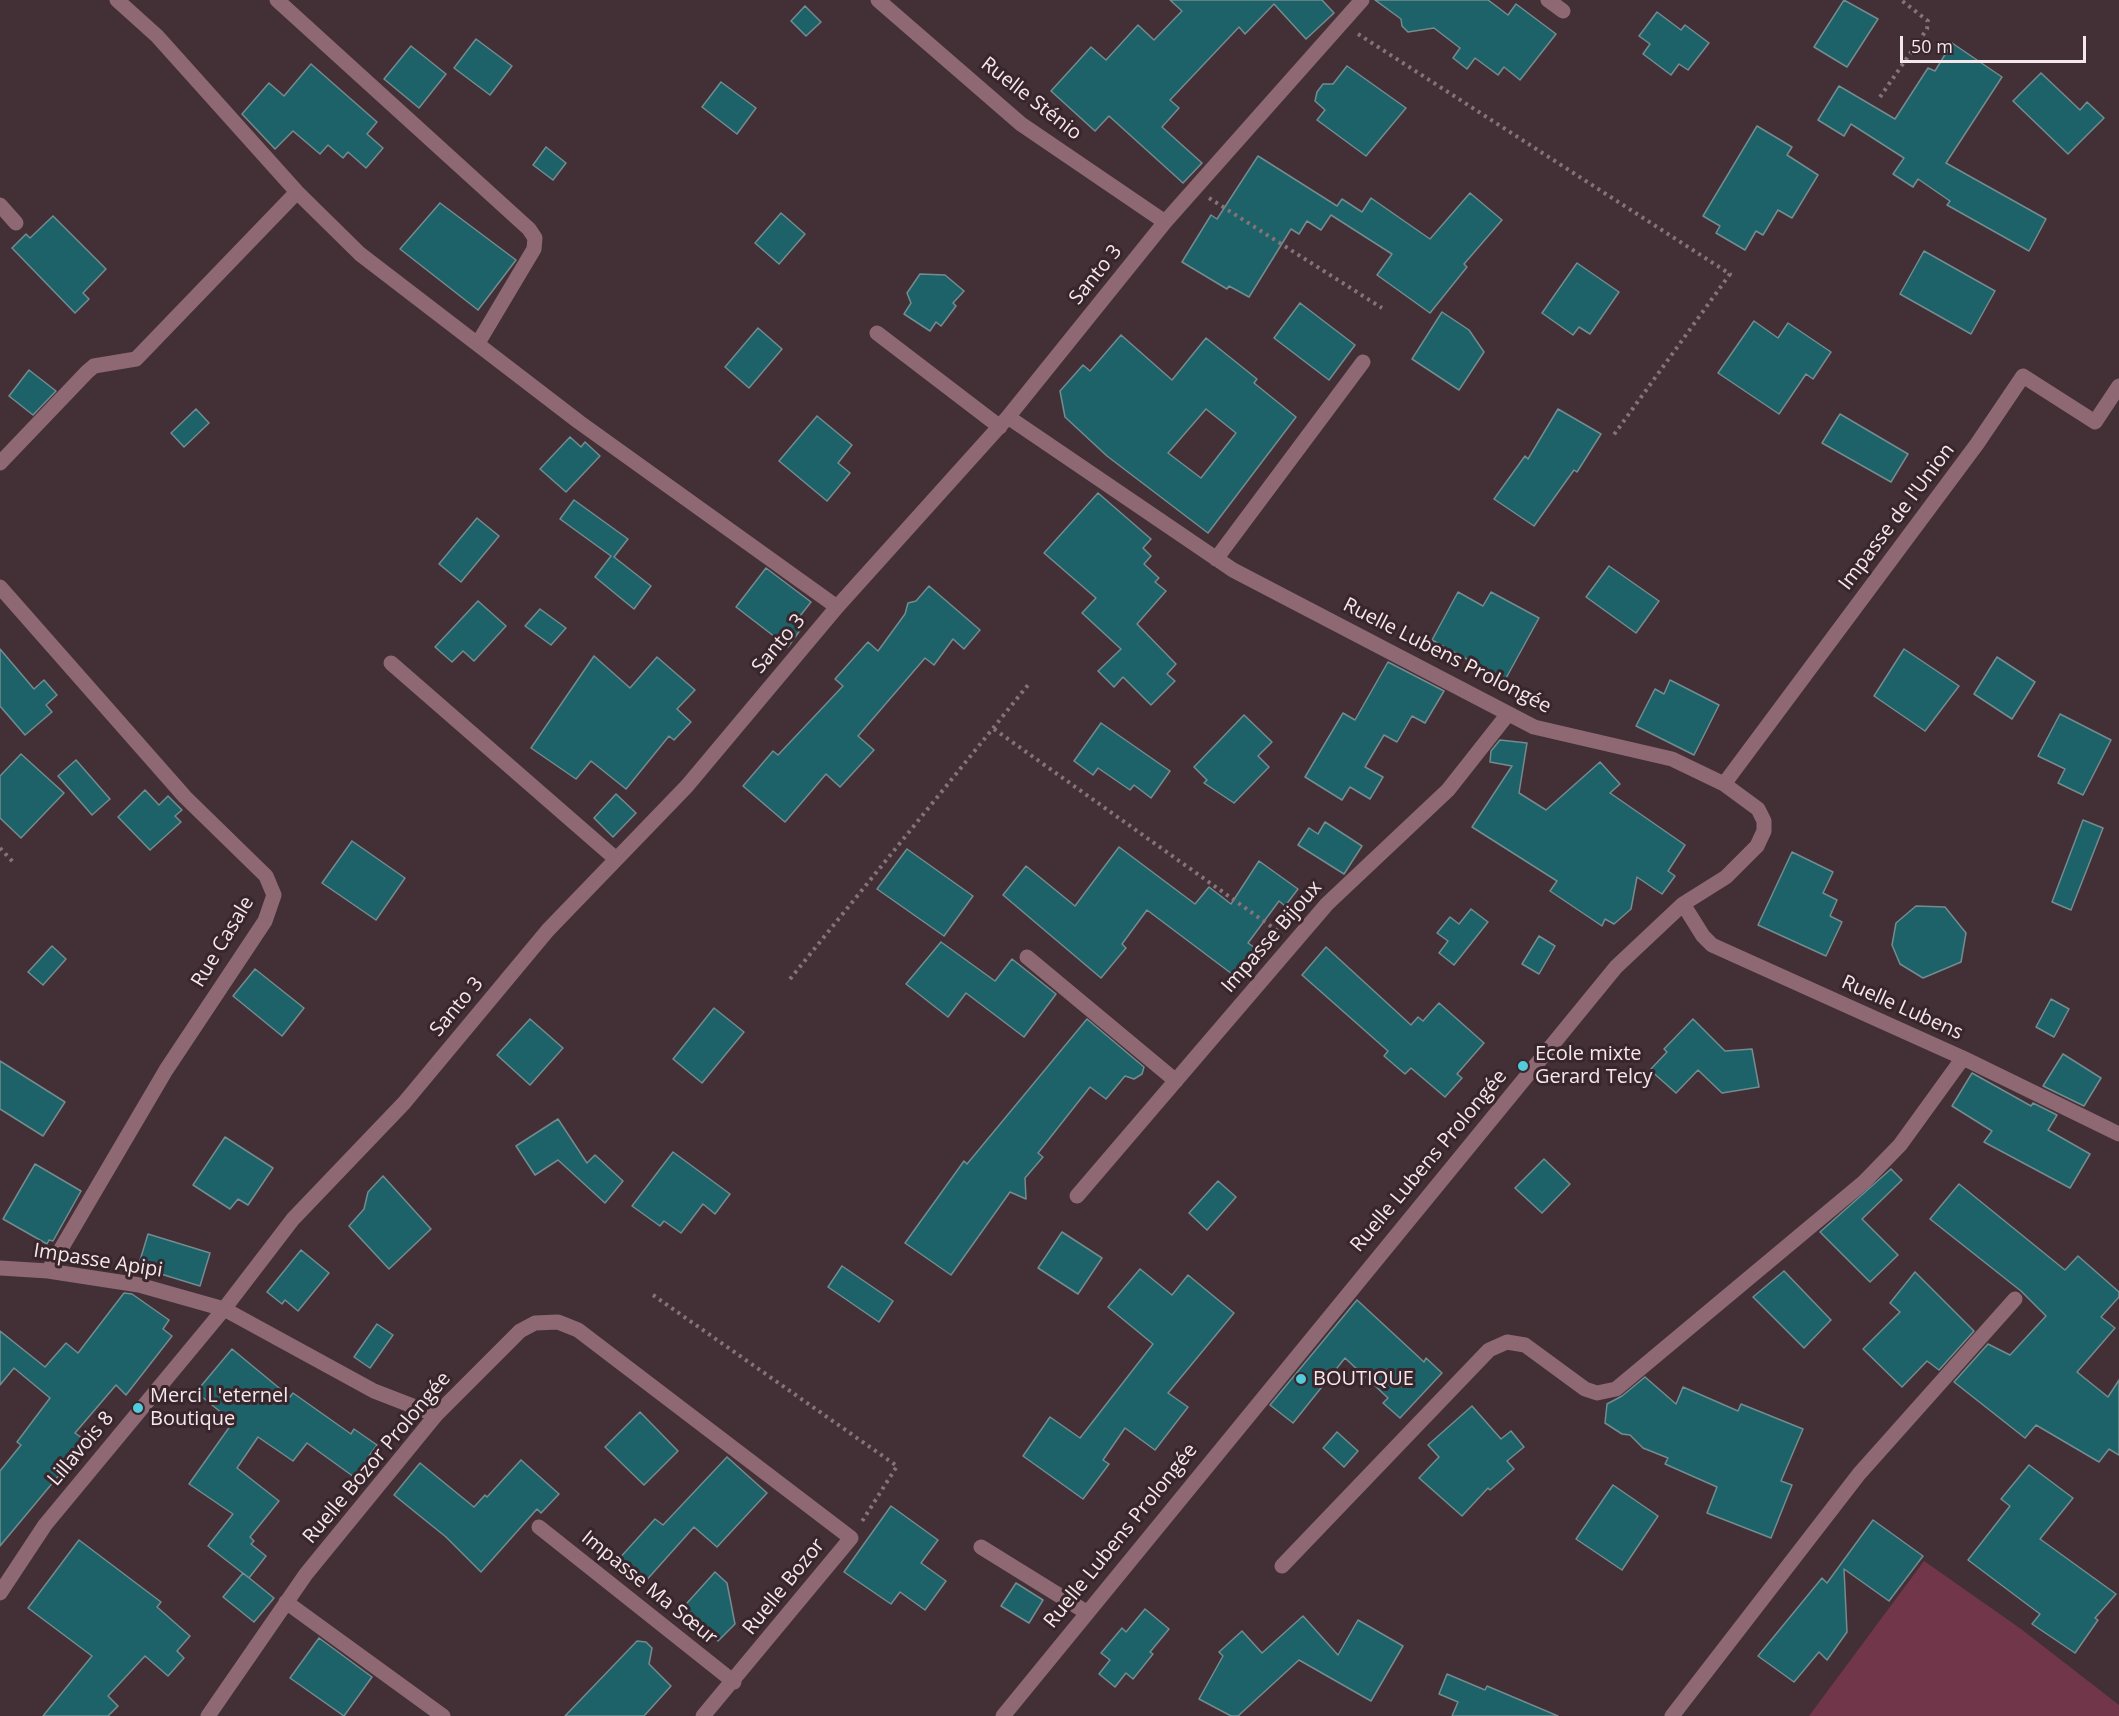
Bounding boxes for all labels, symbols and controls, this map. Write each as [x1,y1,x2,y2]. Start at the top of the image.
scale bar [1903,24,2089,62]
text: 50 m [1911,34,1953,58]
street label: Ruelle Sténio [976,52,1086,146]
street label: Santo 3 [1065,240,1127,310]
street label: Impasse de l'Union [1834,439,1960,595]
street label: Ruelle Lubens Prolongée [1339,593,1555,719]
street label: Santo 3 [747,609,811,679]
street label: Impasse Bijoux [1217,876,1327,998]
street label: Rue Casale [187,892,259,992]
street label: Ruelle Lubens [1838,971,1966,1045]
street label: Santo 3 [425,972,489,1042]
place label: Ecole mixte Gerard Telcy [1535,1042,1653,1089]
marker: Ecole mixte Gerard Telcy [1516,1059,1530,1073]
street label: Ruelle Lubens Prolongée [1346,1065,1512,1257]
street label: Impasse Apipi [32,1239,164,1283]
street label: Ruelle Bozor Prolongée [298,1367,456,1549]
place label: BOUTIQUE [1313,1367,1414,1391]
marker: BOUTIQUE [1294,1372,1308,1386]
place label: Merci L'eternel Boutique [150,1384,288,1431]
marker: Merci L'eternel Boutique [131,1401,145,1415]
street label: Lillavois 8 [43,1407,119,1491]
street label: Ruelle Lubens Prolongée [1039,1439,1203,1633]
street label: Impasse Ma Sœur [576,1526,722,1650]
street label: Ruelle Bozor [738,1534,830,1640]

